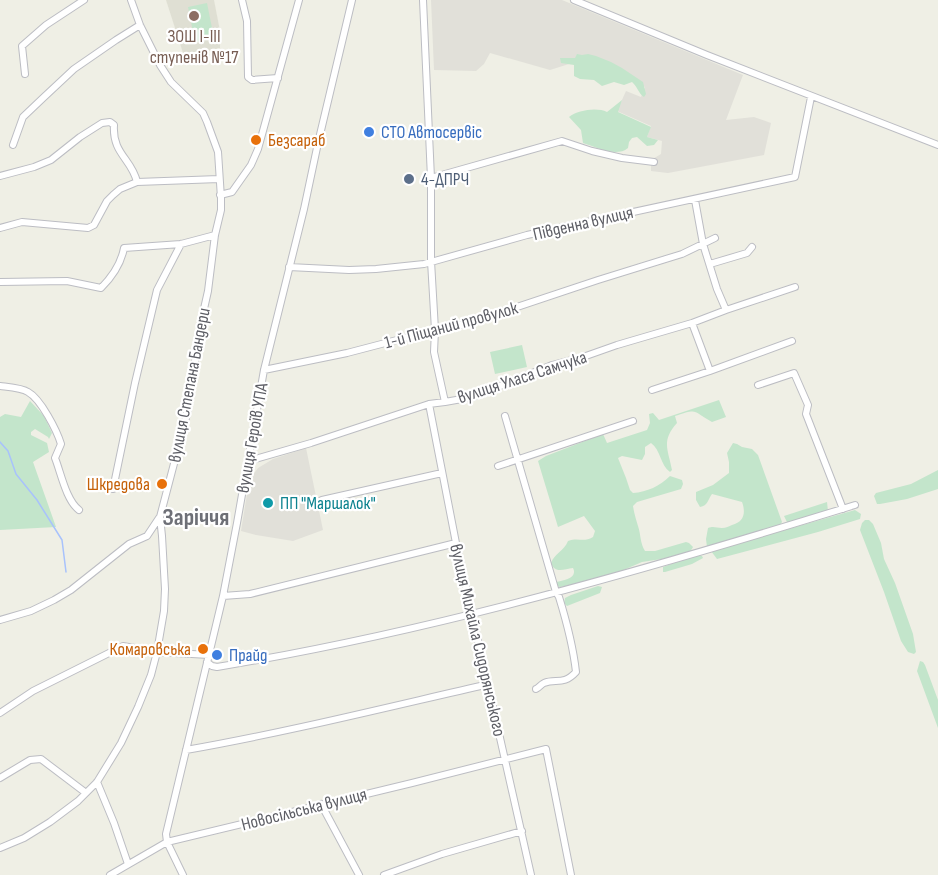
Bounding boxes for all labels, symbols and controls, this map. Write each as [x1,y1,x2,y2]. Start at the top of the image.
marker: ЗОШ І-ІІІ ступенів №17 [187,9,201,23]
place label: ЗОШ І-ІІІ ступенів №17 [150,26,239,68]
place label: СТО Автосервіс [381,122,482,143]
marker: СТО Автосервіс [362,125,376,139]
place label: Безсараб [268,130,325,151]
marker: Безсараб [249,133,263,147]
place label: 4-ДПРЧ [421,169,469,190]
marker: 4-ДПРЧ [402,172,416,186]
street label: Південна вулиця [531,202,635,245]
street label: 1-й Піщаний провулок [382,298,520,353]
street label: вулиця Степана Бандери [164,306,215,464]
street label: вулиця Уласа Самчука [455,347,589,408]
street label: вулиця Героїв УПА [232,381,273,495]
place label: Шкредова [87,474,150,495]
marker: Шкредова [155,477,169,491]
place label: ПП "Маршалок" [280,493,376,514]
marker: ПП "Маршалок" [261,496,275,510]
district label: Заріччя [163,503,229,532]
street label: вулиця Михайла Сидорянського [445,542,510,738]
place label: Комаровська [109,639,191,660]
marker: Комаровська [196,642,210,656]
place label: Прайд [229,645,267,666]
marker: Прайд [210,648,224,662]
street label: Новосільська вулиця [239,784,369,835]

